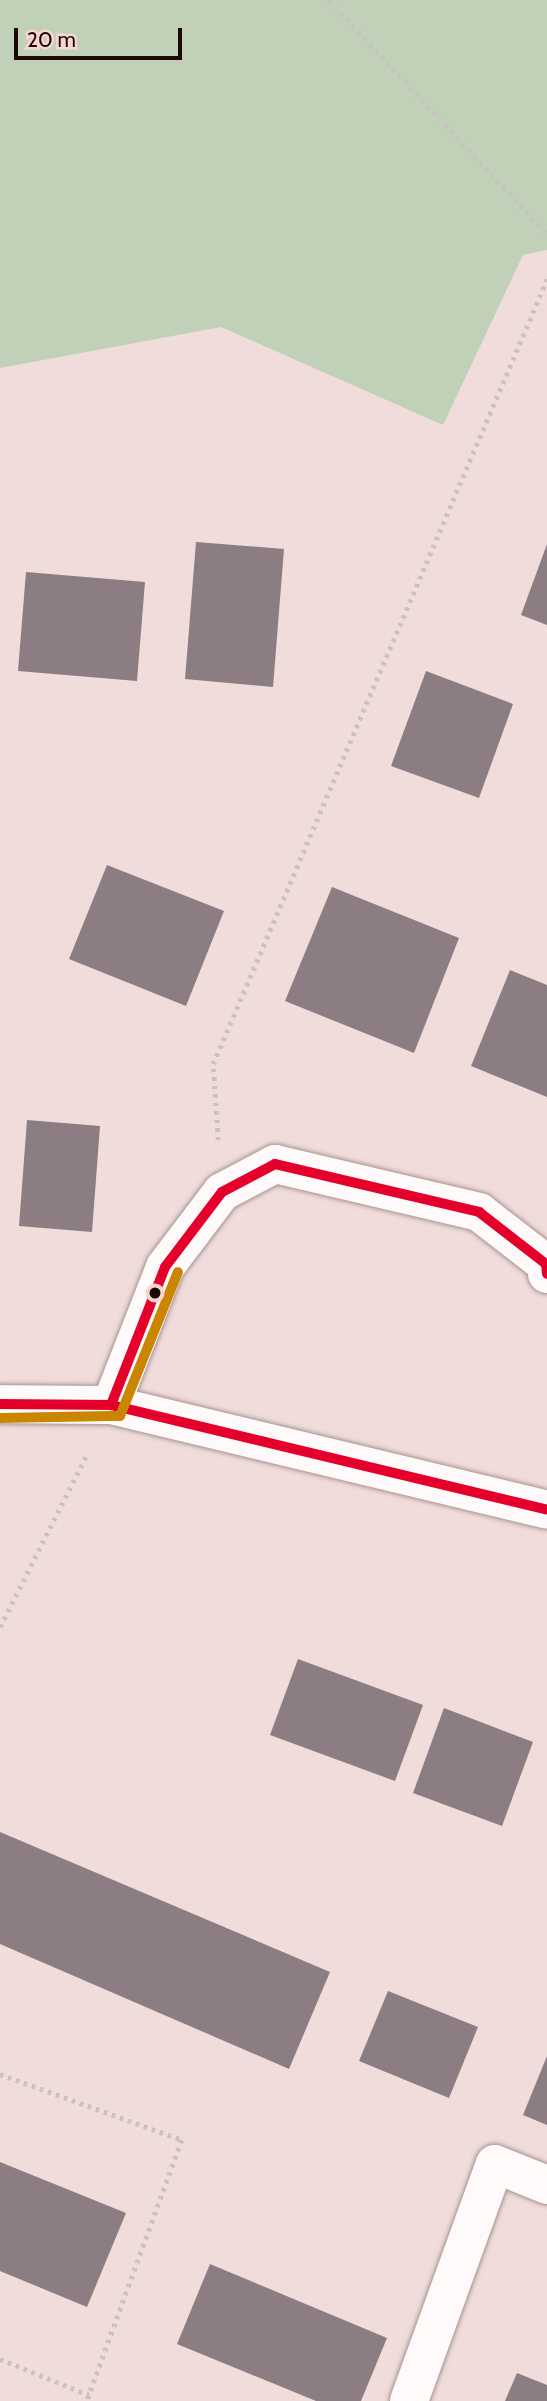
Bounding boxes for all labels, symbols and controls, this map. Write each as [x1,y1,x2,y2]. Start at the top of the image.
scale bar [18,14,186,58]
text: 20 m [27,27,76,52]
unlabelled marker [148,1286,162,1300]

